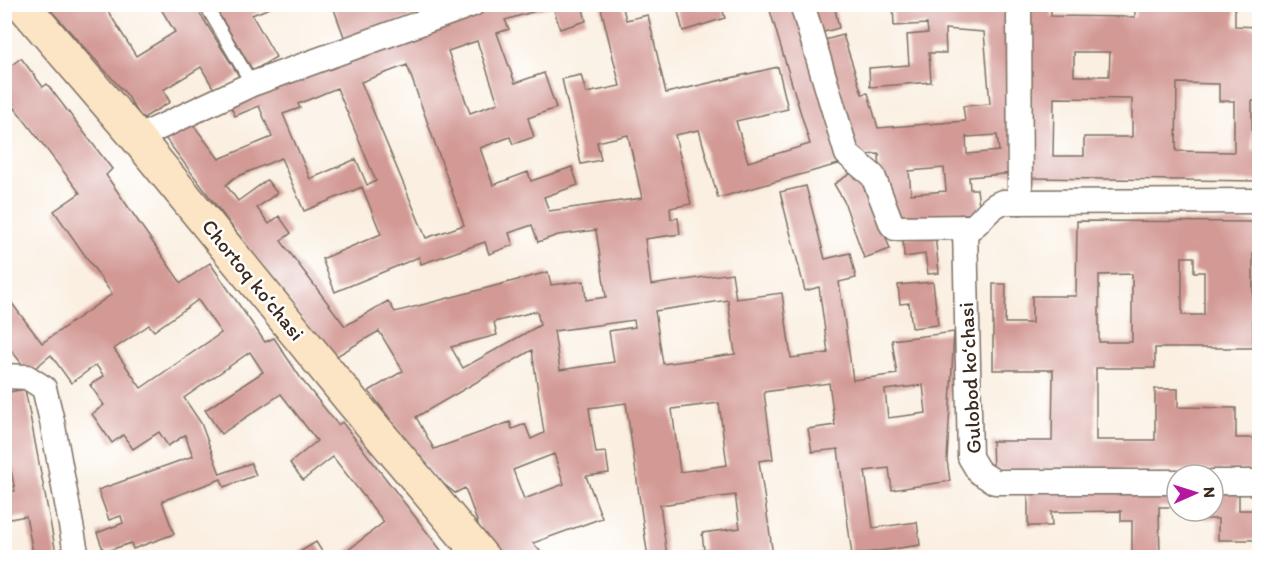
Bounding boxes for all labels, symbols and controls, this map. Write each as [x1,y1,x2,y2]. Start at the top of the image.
street label: Chortoq koʻchasi [197,214,310,345]
street label: Gulobod koʻchasi [953,302,986,454]
north arrow [1165,463,1225,523]
text: N [1200,486,1219,498]

